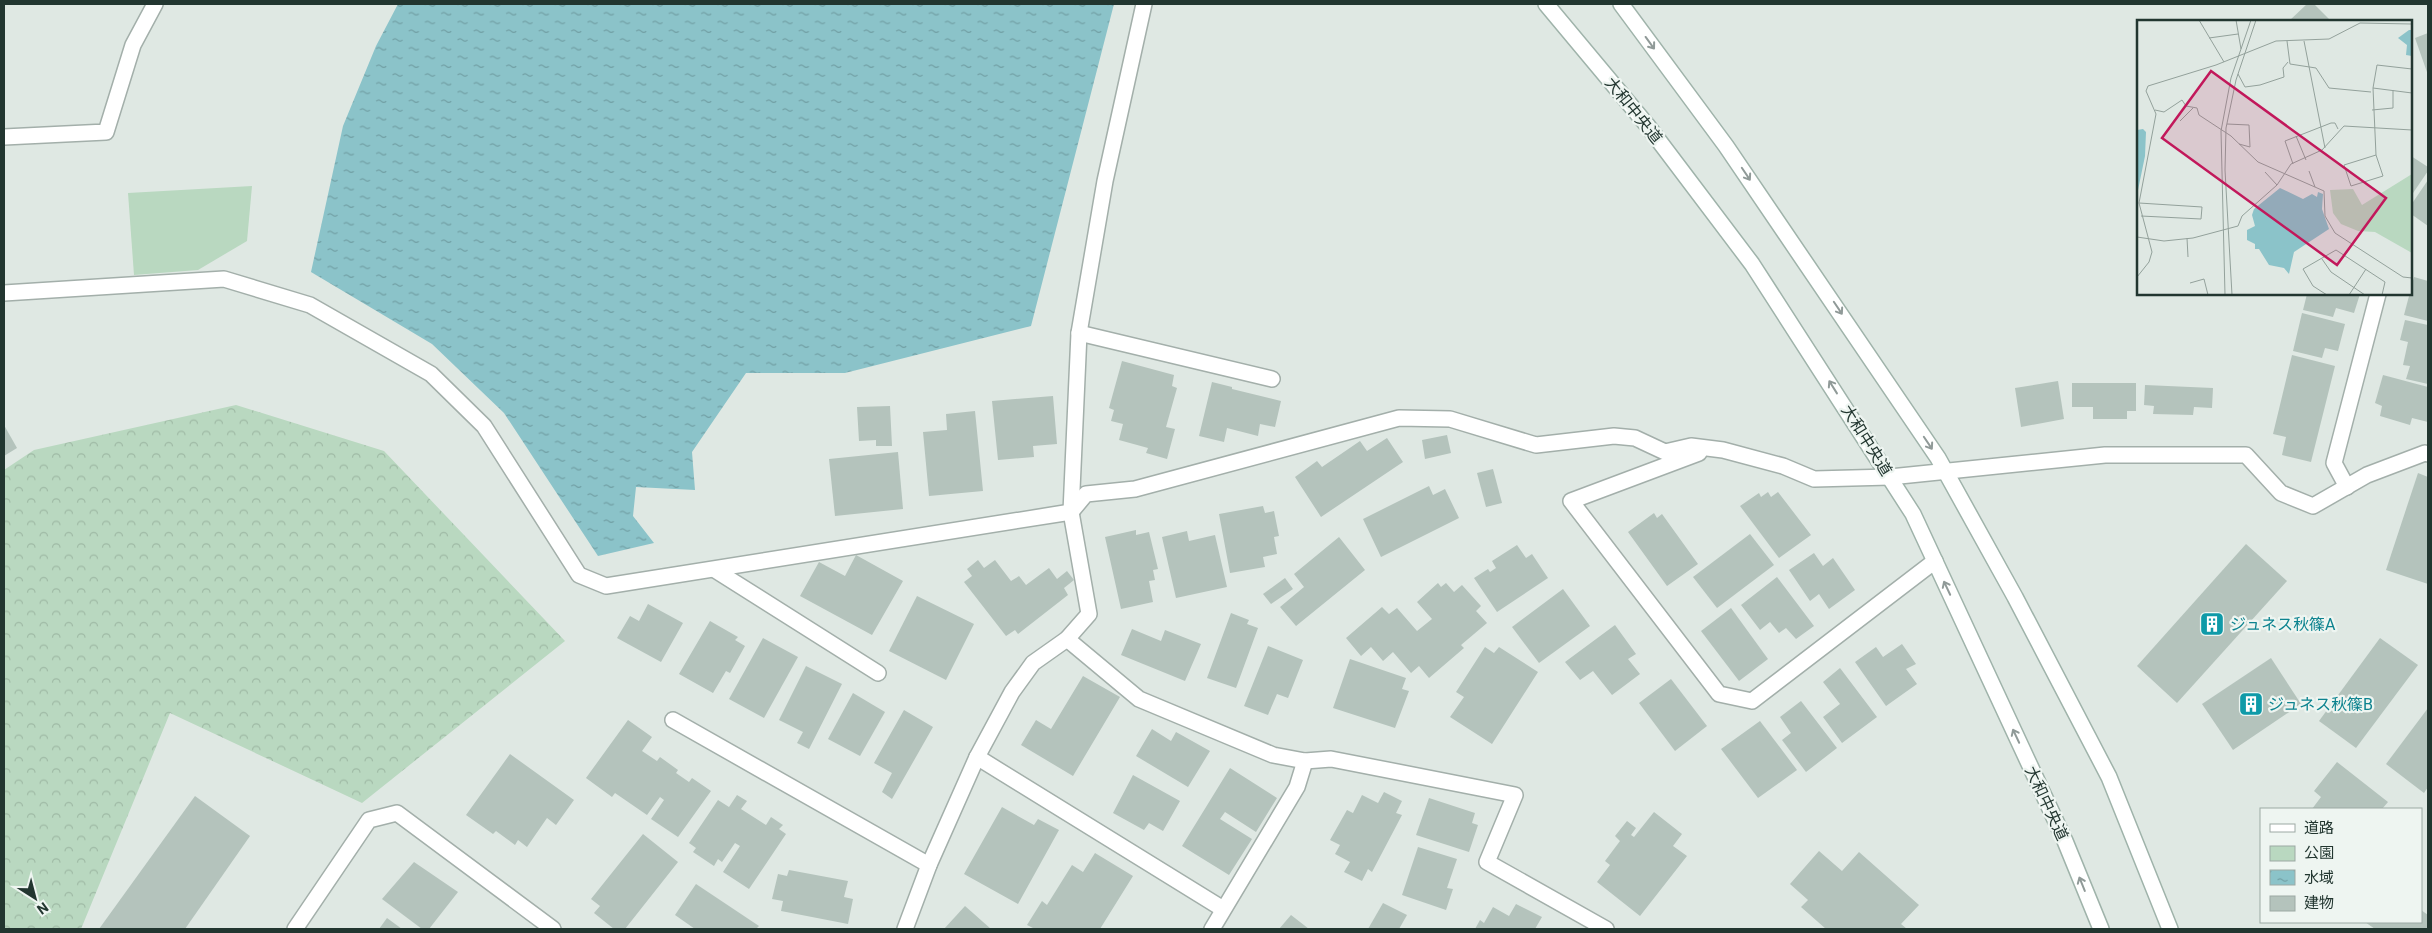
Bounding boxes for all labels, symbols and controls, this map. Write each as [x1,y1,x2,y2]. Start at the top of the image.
inset map [2137,20,2412,295]
one-way arrow [1645,36,1656,49]
street label: 大和中央道 [1601,73,1666,147]
one-way arrow [1741,167,1751,181]
one-way arrow [1833,301,1843,315]
one-way arrow [1828,380,1838,394]
street label: 大和中央道 [1837,401,1896,479]
one-way arrow [1923,436,1933,450]
one-way arrow [1942,581,1952,596]
building icon: ジュネス秋篠A [2199,611,2225,637]
place label: ジュネス秋篠A [2230,615,2336,634]
building icon: ジュネス秋篠B [2238,691,2264,717]
place label: ジュネス秋篠B [2268,695,2373,714]
one-way arrow [2011,729,2020,744]
street label: 大和中央道 [2021,763,2072,843]
legend [2260,808,2422,923]
text: 道路 [2304,819,2334,837]
text: 公園 [2304,844,2334,862]
text: 水域 [2304,869,2334,887]
north arrow [10,873,60,923]
one-way arrow [2077,877,2087,892]
text: 建物 [2304,894,2334,912]
text: N [34,899,51,918]

